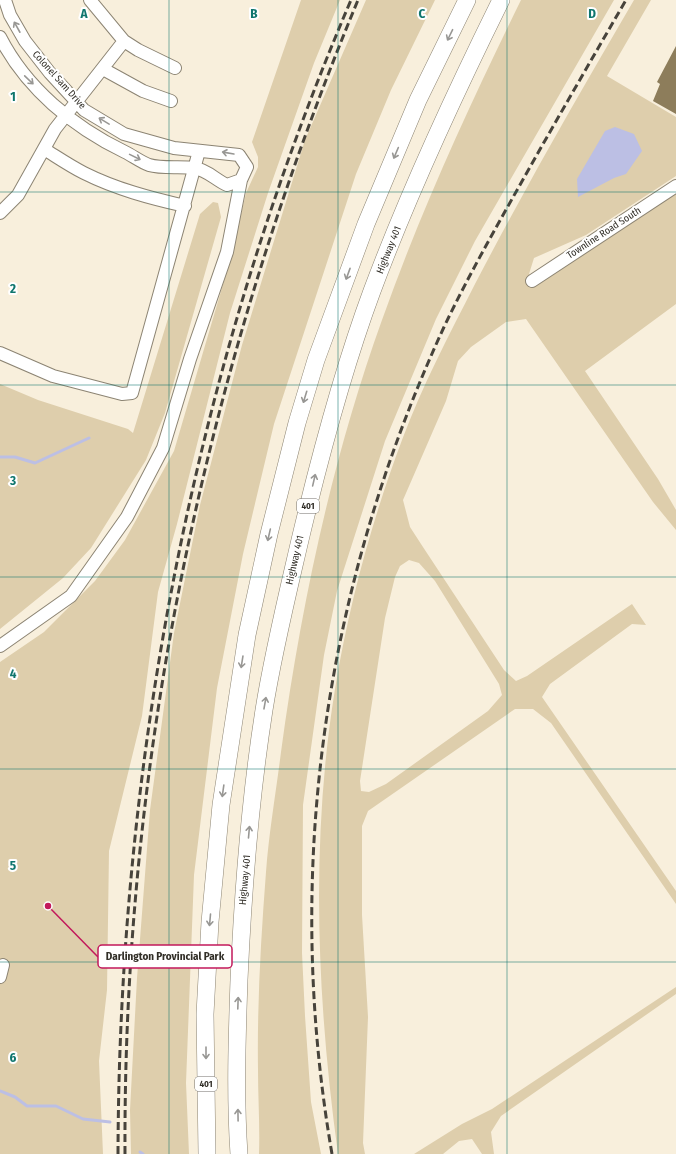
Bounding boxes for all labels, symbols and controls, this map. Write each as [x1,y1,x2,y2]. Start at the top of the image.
text: A [79,6,88,21]
text: B [250,6,258,21]
text: C [419,6,426,21]
text: D [588,6,596,21]
one-way arrow [13,21,20,33]
one-way arrow [446,29,453,41]
street label: Colonel Sam Drive [30,48,88,112]
one-way arrow [24,75,34,85]
text: 1 [10,89,16,104]
one-way arrow [98,117,110,125]
one-way arrow [392,147,399,159]
one-way arrow [222,149,235,157]
one-way arrow [129,154,141,162]
street label: Townline Road South [565,205,643,261]
street label: Highway 401 [374,224,404,276]
one-way arrow [344,268,351,281]
text: 2 [9,281,16,296]
one-way arrow [301,390,308,403]
text: 3 [9,473,16,488]
one-way arrow [311,474,319,487]
road number: 401 [297,499,319,513]
one-way arrow [264,528,272,541]
street label: Highway 401 [284,534,306,586]
one-way arrow [238,655,246,668]
text: 4 [10,666,17,681]
one-way arrow [262,696,270,709]
one-way arrow [219,784,227,797]
one-way arrow [246,826,253,839]
street label: Highway 401 [237,854,253,906]
text: 5 [10,858,16,873]
one-way arrow [207,913,214,926]
callout: Darlington Provincial Park [98,945,232,968]
text: Darlington Provincial Park [106,950,225,963]
one-way arrow [235,997,242,1010]
one-way arrow [202,1046,210,1059]
text: 6 [10,1050,17,1065]
road number: 401 [195,1077,217,1091]
one-way arrow [234,1109,242,1122]

